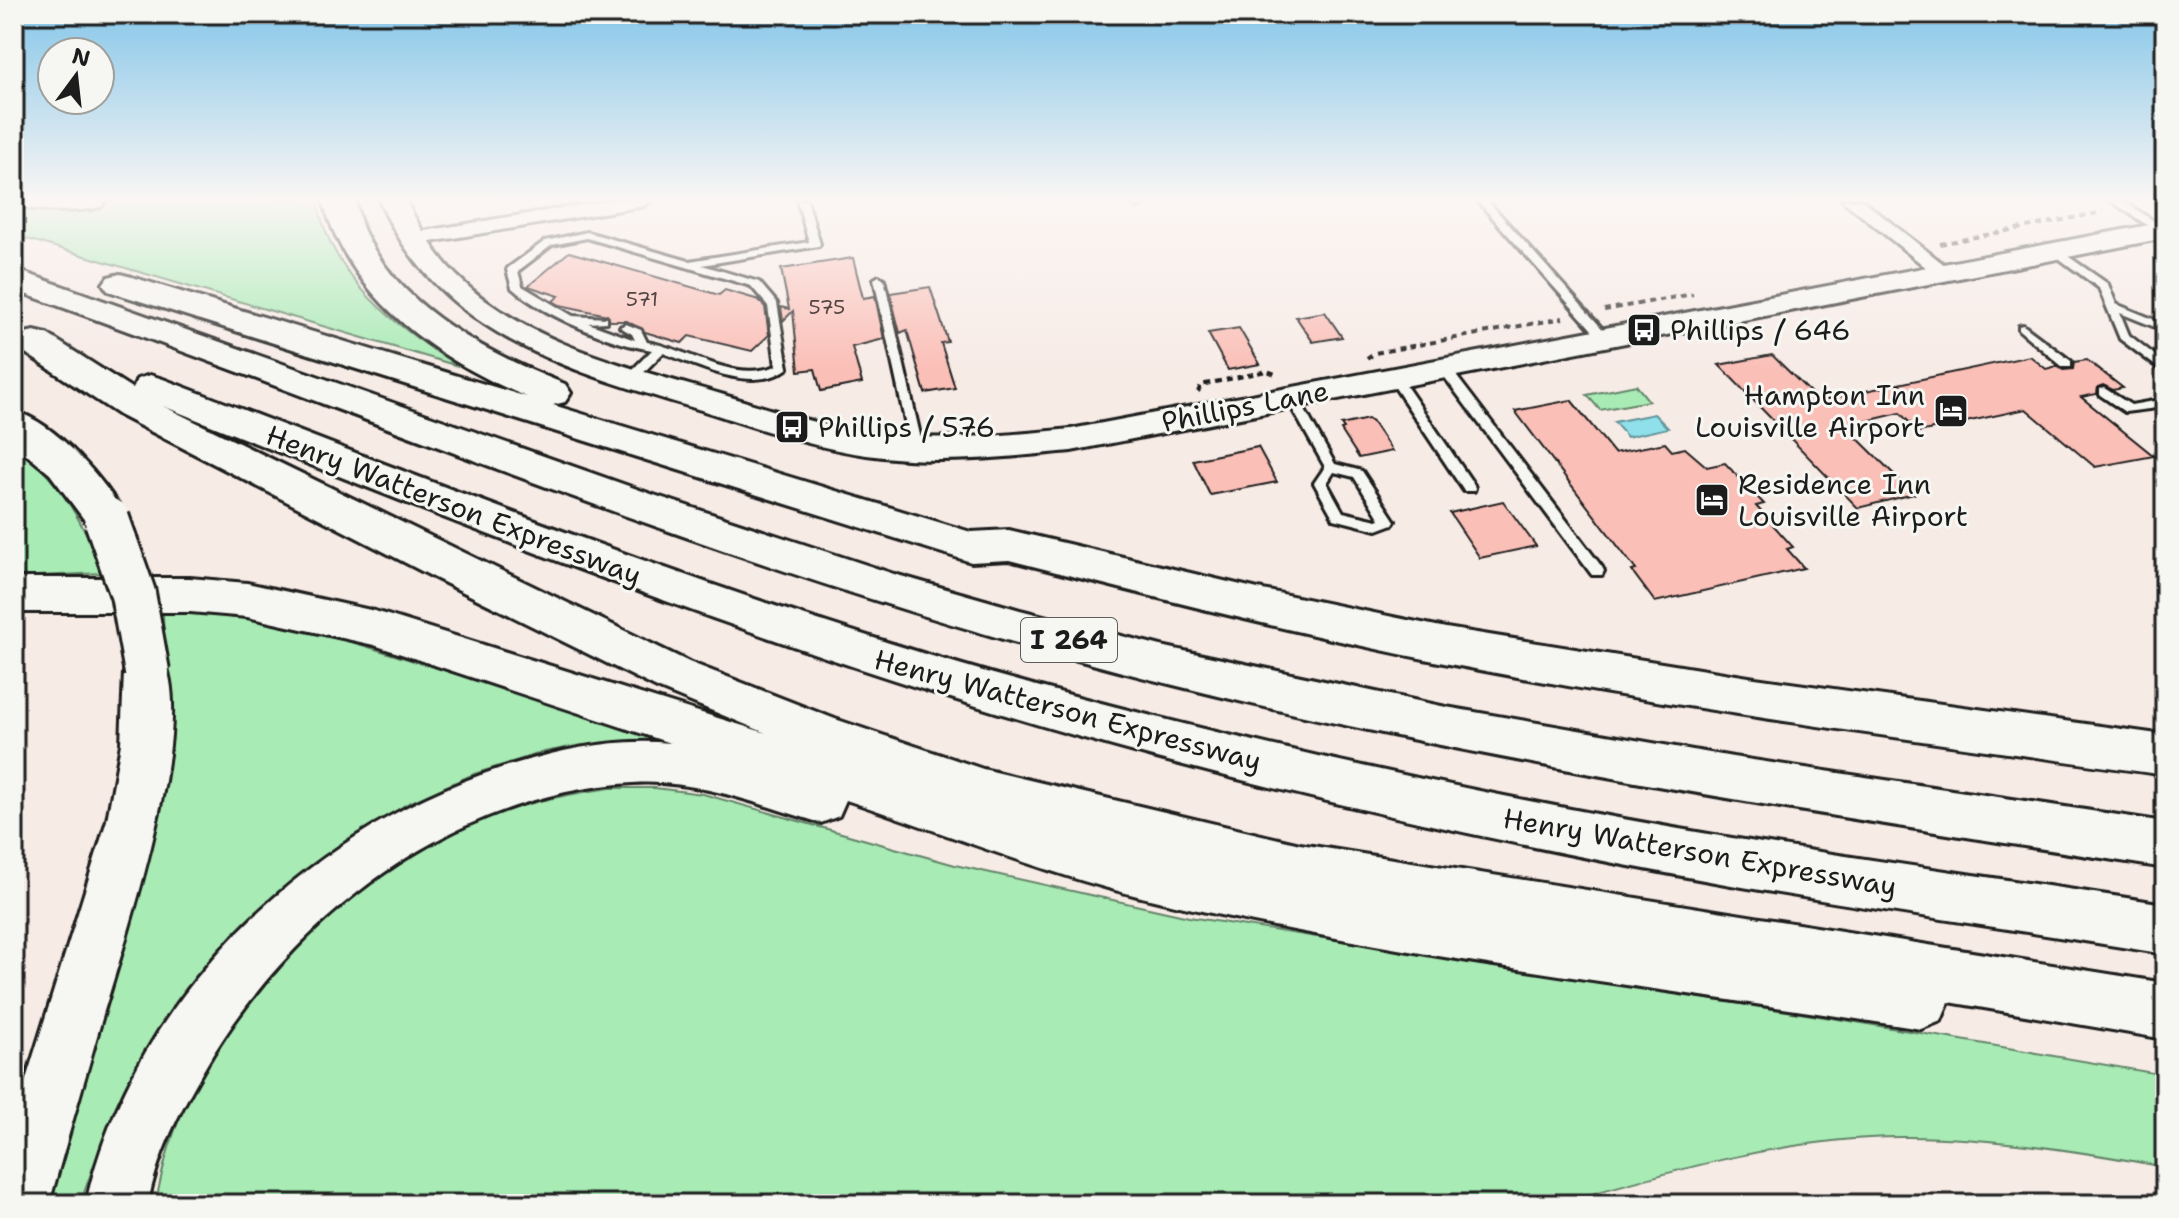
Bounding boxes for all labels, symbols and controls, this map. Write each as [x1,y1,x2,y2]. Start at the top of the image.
north arrow [36,36,116,116]
text: N [69,41,93,73]
house number: 571 [626,286,658,312]
house number: 575 [809,294,845,320]
bus stop icon: Phillips / 646 [1625,311,1663,349]
place label: Phillips / 646 [1670,311,1851,349]
street label: Phillips Lane [1158,371,1332,441]
place label: Hampton Inn Louisville Airport [1695,376,1925,446]
hotel icon: Hampton Inn Louisville Airport [1932,392,1970,430]
bus stop icon: Phillips / 576 [773,408,811,446]
place label: Phillips / 576 [818,408,995,446]
street label: Henry Watterson Expressway [261,416,647,594]
place label: Residence Inn Louisville Airport [1738,465,1968,535]
hotel icon: Residence Inn Louisville Airport [1693,481,1731,519]
road number: I 264 [1021,618,1117,662]
street label: Henry Watterson Expressway [870,640,1266,780]
street label: Henry Watterson Expressway [1500,799,1900,905]

